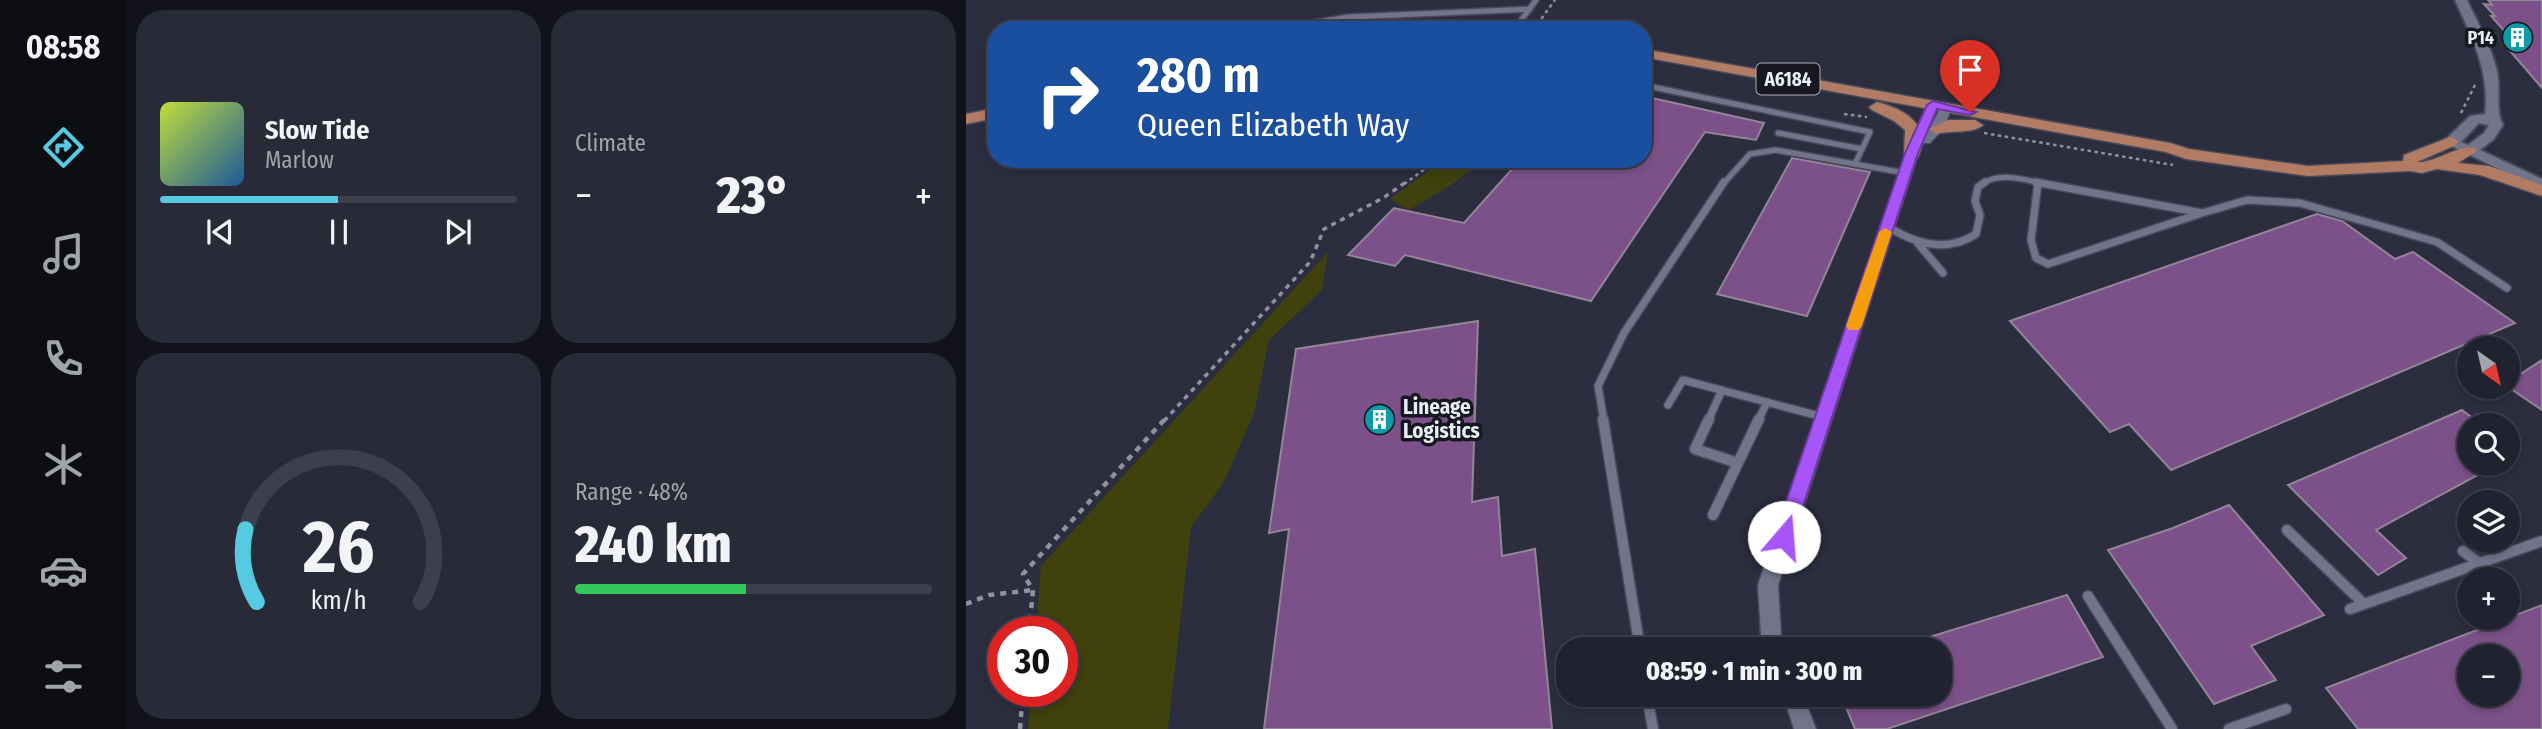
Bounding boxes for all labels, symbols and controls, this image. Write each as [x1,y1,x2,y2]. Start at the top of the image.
building icon: P14 [2500,21,2534,55]
place label: P14 [2468,27,2494,49]
text: 08:58 [26,28,100,66]
pin [1940,40,2000,112]
text: 280 m [1137,46,1260,105]
icon: right [1022,49,1113,140]
icon: arrive [1951,51,1989,89]
road number: A6184 [1756,64,1820,94]
text: Queen Elizabeth Way [1137,106,1409,144]
text: Slow Tide [265,115,369,146]
icon: directions [39,123,88,172]
text: Climate [575,129,646,157]
text: Marlow [265,146,334,174]
text: 23° [717,164,790,227]
text: − [575,173,592,219]
text: + [915,173,932,219]
icon: previous [201,213,239,251]
icon: pause [320,213,358,251]
icon: next [439,213,477,251]
icon: music [39,229,88,278]
icon: phone [39,334,88,383]
north arrow [2457,336,2520,399]
map controls [2457,336,2520,707]
place label: Lineage Logistics [1403,394,1480,444]
building icon: Lineage Logistics [1363,402,1397,436]
button: search [2457,413,2520,476]
icon: climate [39,440,88,489]
text: Range · 48% [575,478,688,506]
button: layers [2457,490,2520,553]
position arrow [1747,500,1821,574]
text: 26 [302,504,374,591]
text: 240 km [575,513,732,576]
icon: car [39,546,88,595]
button: + [2457,567,2520,630]
text: km/h [311,586,366,616]
speed limit sign: 30 [987,616,1078,707]
button: − [2457,644,2520,707]
icon: filters [39,652,88,701]
text: 08:59 · 1 min · 300 m [1646,656,1862,687]

